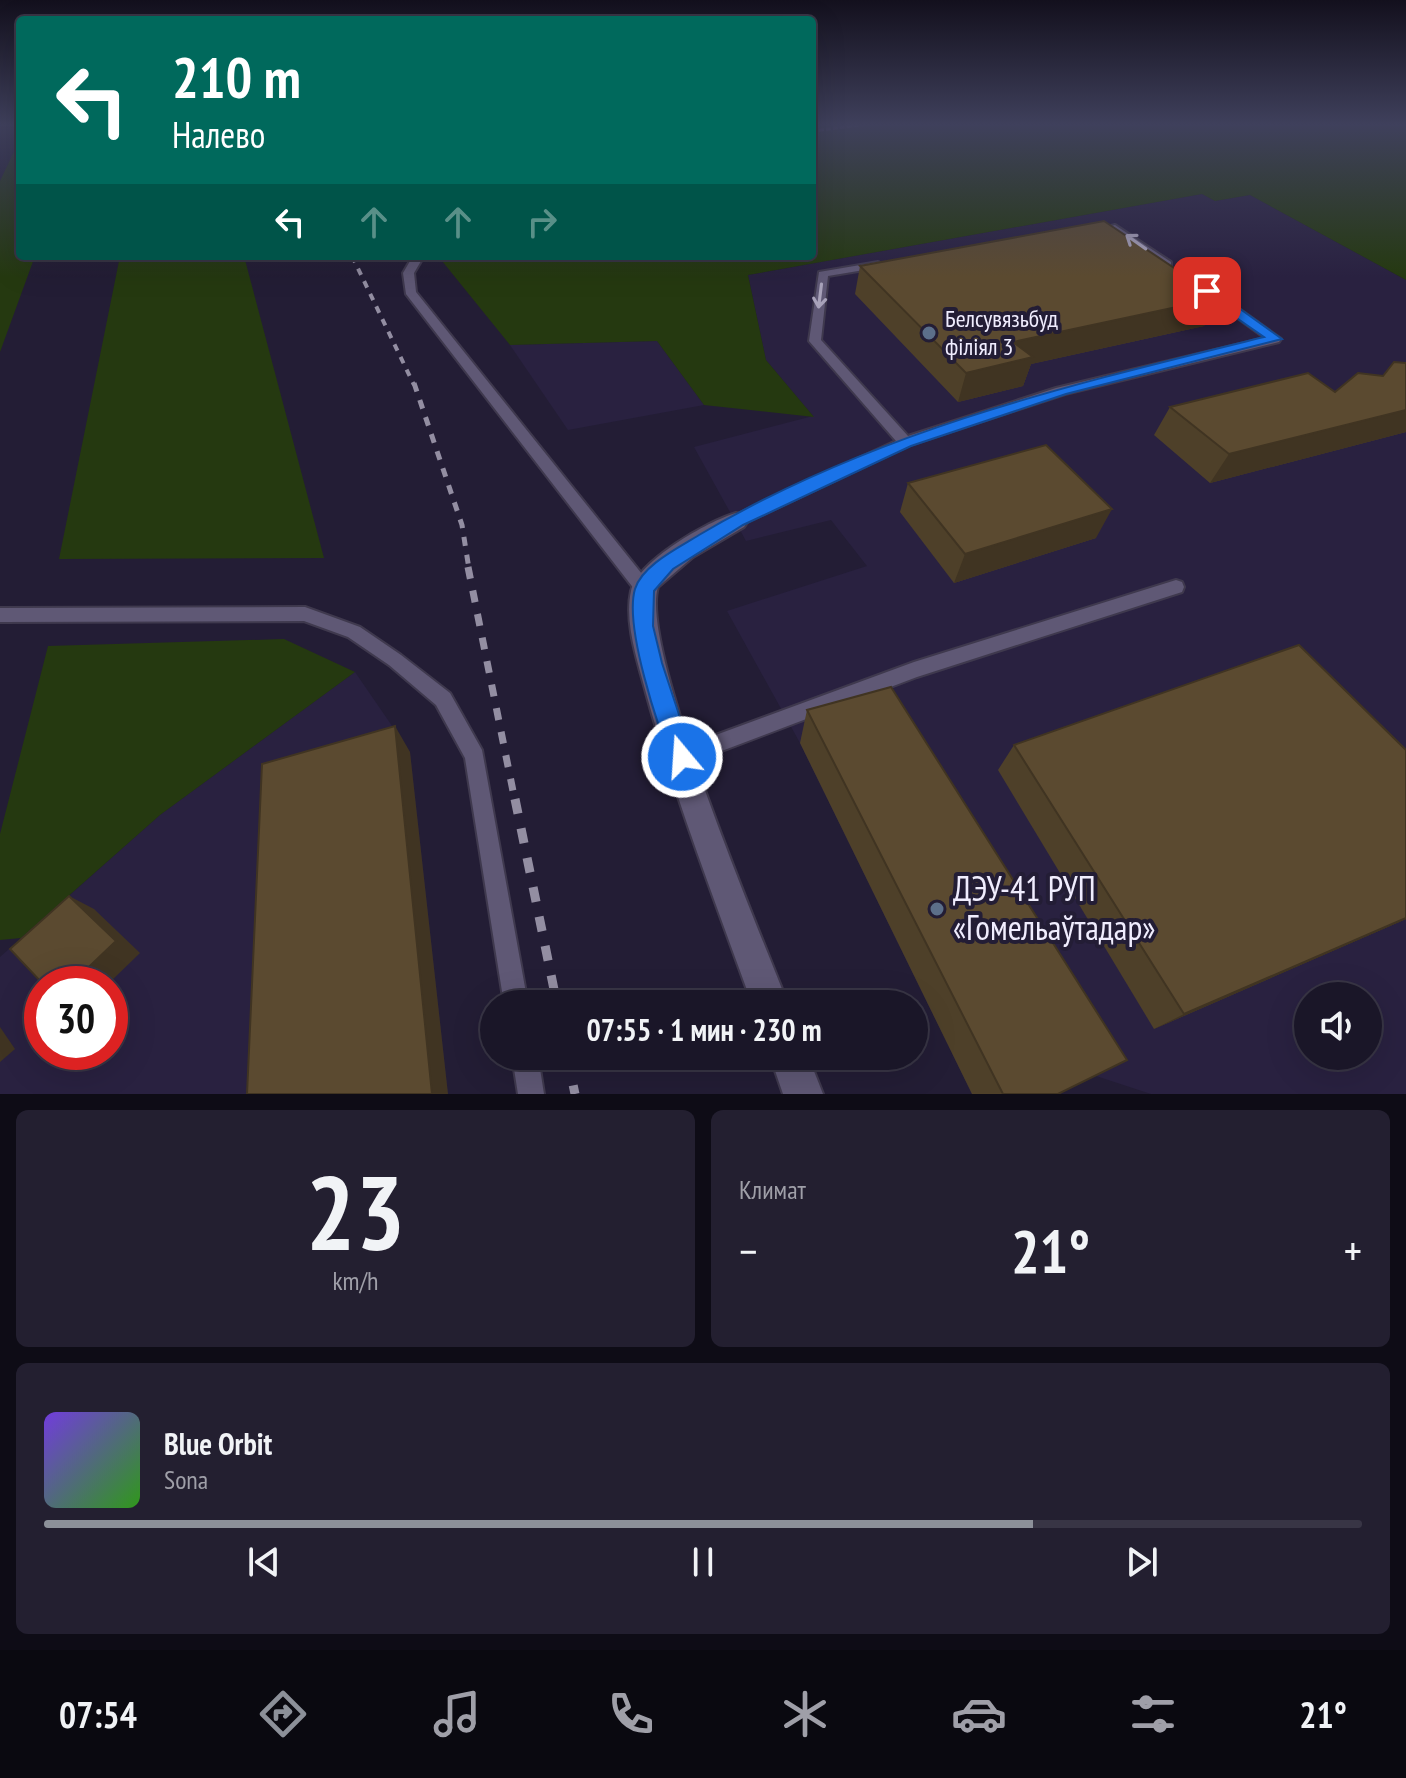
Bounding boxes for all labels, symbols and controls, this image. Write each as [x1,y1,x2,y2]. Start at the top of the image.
text: 210 m [172,41,301,113]
icon: left [40,48,144,152]
text: Налево [172,111,265,158]
icon: left [268,200,312,244]
icon: ahead [352,200,396,244]
icon: ahead [436,200,480,244]
icon: right [520,200,564,244]
one-way arrow [1126,234,1148,250]
pin [1173,257,1241,325]
icon: arrive [1185,269,1229,313]
one-way arrow [813,282,828,309]
place label: Белсувязьбуд філіял 3 [945,303,1059,362]
marker: Белсувязьбуд філіял 3 [920,324,938,342]
position arrow [640,715,724,799]
place label: ДЭУ-41 РУП «Гомельаўтадар» [953,866,1155,949]
marker: ДЭУ-41 РУП «Гомельаўтадар» [928,900,946,918]
speed limit sign: 30 [24,966,128,1070]
map controls [1294,982,1382,1070]
button: sound [1294,982,1382,1070]
text: 07:55 · 1 мин · 230 m [586,1010,822,1049]
text: 23 [306,1144,405,1279]
text: Климат [739,1173,806,1206]
text: 21° [1011,1212,1090,1290]
text: − [739,1222,757,1279]
text: + [1344,1222,1362,1279]
text: km/h [332,1264,379,1297]
text: Blue Orbit [164,1424,272,1463]
text: Sona [164,1463,208,1496]
icon: previous [242,1540,286,1584]
icon: pause [681,1540,725,1584]
icon: next [1120,1540,1164,1584]
icon: directions [255,1686,311,1742]
icon: music [429,1686,485,1742]
icon: phone [603,1686,659,1742]
icon: climate [777,1686,833,1742]
icon: car [951,1686,1007,1742]
icon: filters [1125,1686,1181,1742]
text: 07:54 [59,1691,137,1738]
text: 21° [1299,1691,1347,1738]

